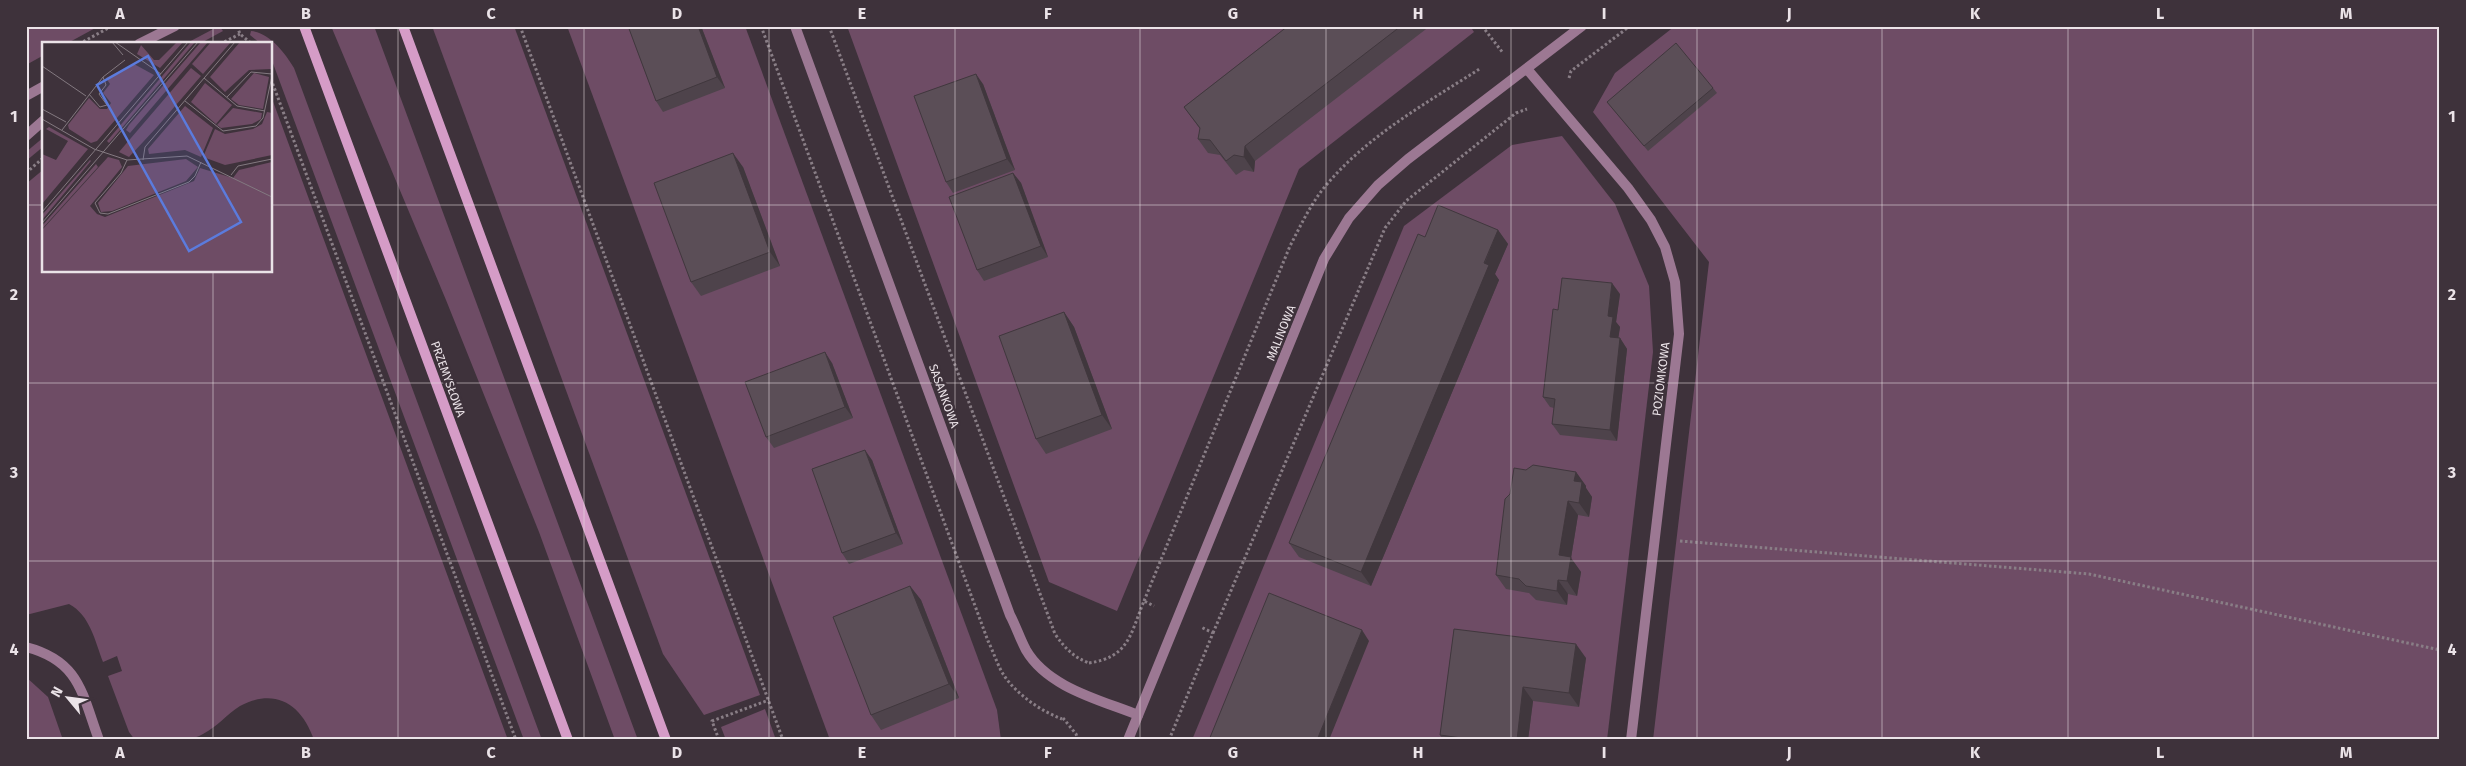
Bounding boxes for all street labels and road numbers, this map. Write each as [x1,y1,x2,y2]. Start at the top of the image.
street label: MALINOWA [1263,303,1299,363]
street label: PRZEMYSŁOWA [428,339,468,419]
street label: POZIOMKOWA [1650,341,1672,417]
street label: SASANKOWA [926,362,962,430]

